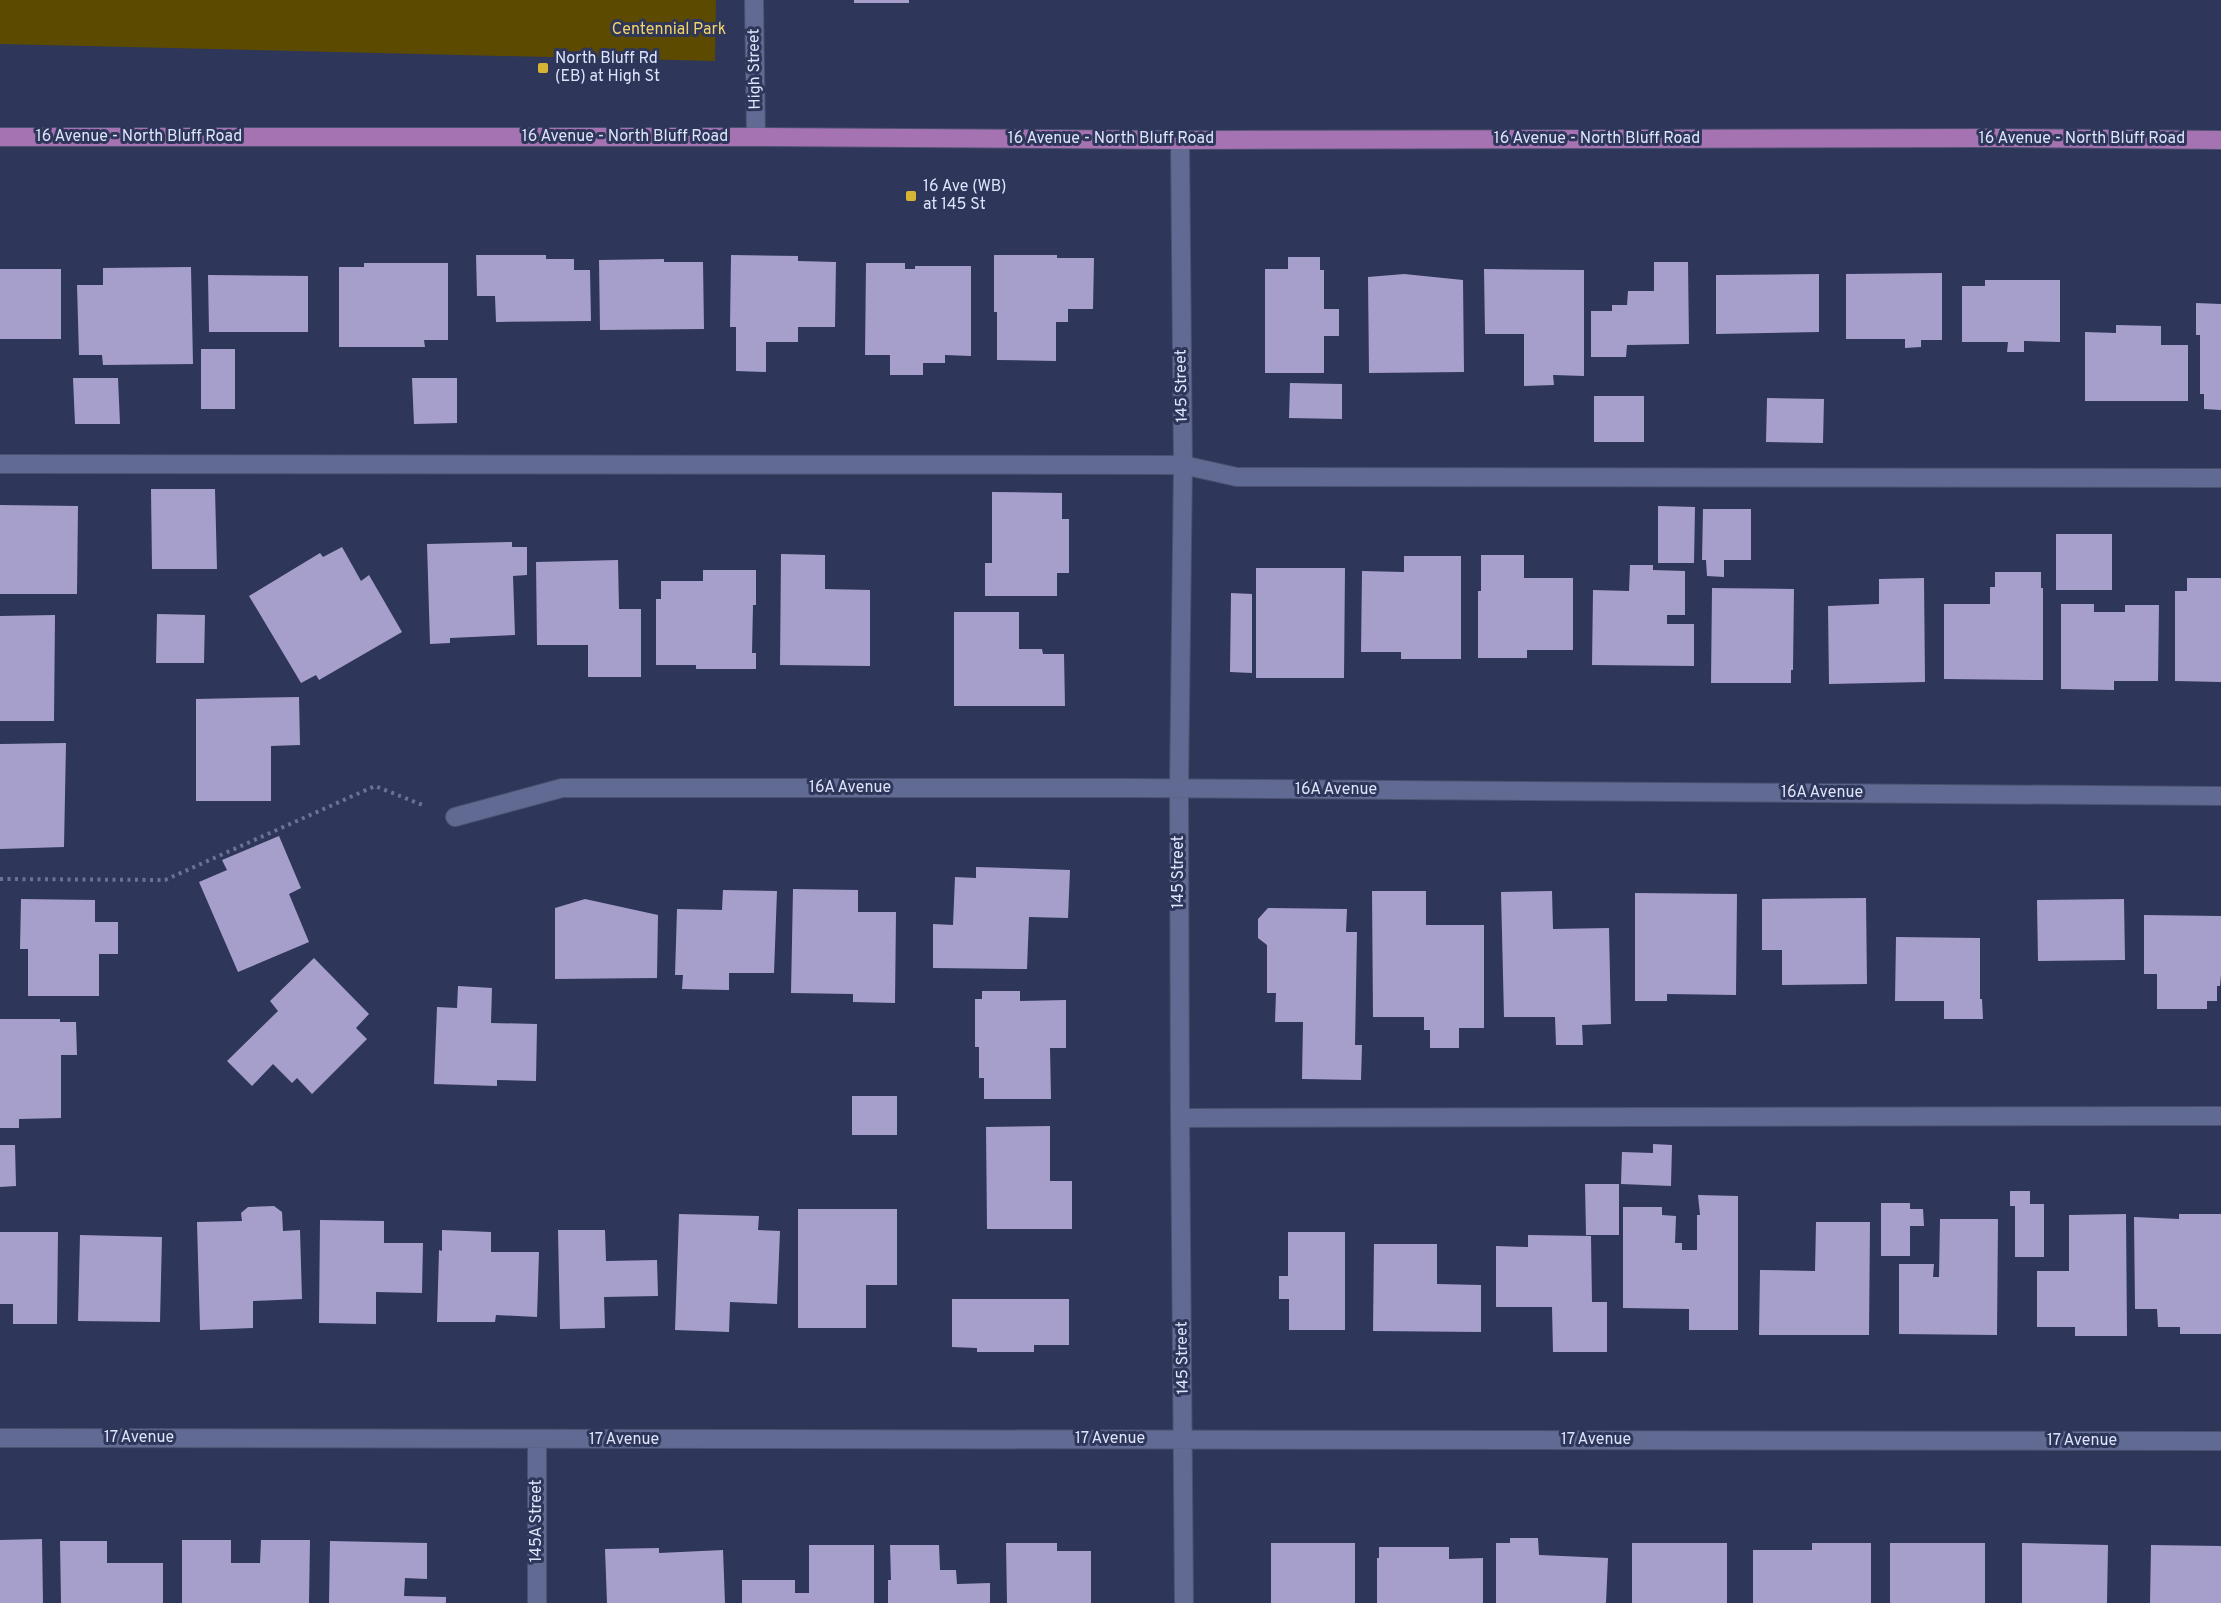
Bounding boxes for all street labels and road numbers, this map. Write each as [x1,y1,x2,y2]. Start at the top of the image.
street label: High Street [744,28,766,110]
street label: 16 Avenue - North Bluff Road [36,127,242,147]
street label: 16 Avenue - North Bluff Road [522,127,728,147]
street label: 16 Avenue - North Bluff Road [1008,129,1214,149]
street label: 16 Avenue - North Bluff Road [1494,129,1700,149]
street label: 16 Avenue - North Bluff Road [1979,129,2185,149]
street label: 145 Street [1171,349,1193,423]
street label: 16A Avenue [809,778,891,798]
street label: 16A Avenue [1295,780,1377,800]
street label: 16A Avenue [1781,783,1863,803]
street label: 145 Street [1169,835,1189,909]
street label: 145 Street [1172,1321,1194,1395]
street label: 17 Avenue [104,1428,174,1448]
street label: 17 Avenue [1075,1429,1145,1449]
street label: 17 Avenue [589,1430,659,1450]
street label: 17 Avenue [1561,1430,1631,1450]
street label: 17 Avenue [2047,1431,2117,1451]
street label: 145A Street [527,1479,547,1563]

